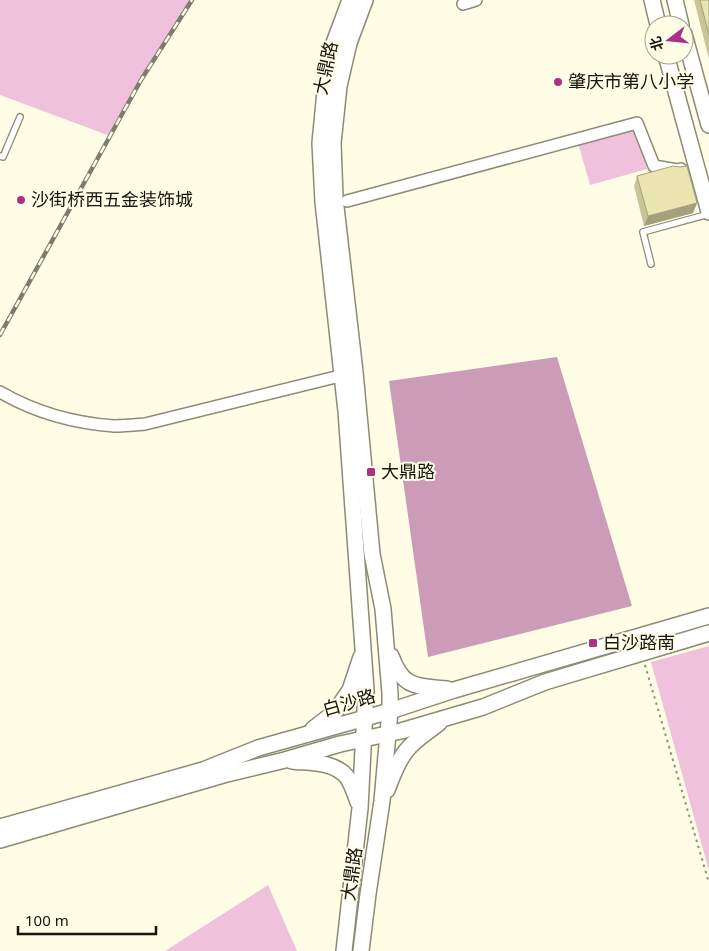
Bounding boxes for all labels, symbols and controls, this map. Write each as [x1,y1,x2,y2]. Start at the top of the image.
north arrow [644,15,694,65]
text: 北 [645,34,667,53]
street label: 大鼎路 [308,39,342,97]
place label: 肇庆市第八小学 [568,69,694,93]
marker: 肇庆市第八小学 [552,76,564,88]
place label: 沙街桥西五金装饰城 [31,187,193,211]
marker: 沙街桥西五金装饰城 [15,194,27,206]
place label: 大鼎路 [381,459,435,483]
marker: 大鼎路 [365,466,377,478]
place label: 白沙路南 [603,630,675,654]
marker: 白沙路南 [587,637,599,649]
street label: 白沙路 [319,683,378,721]
street label: 大鼎路 [335,845,367,902]
scale bar [18,904,155,936]
text: 100 m [25,910,69,930]

